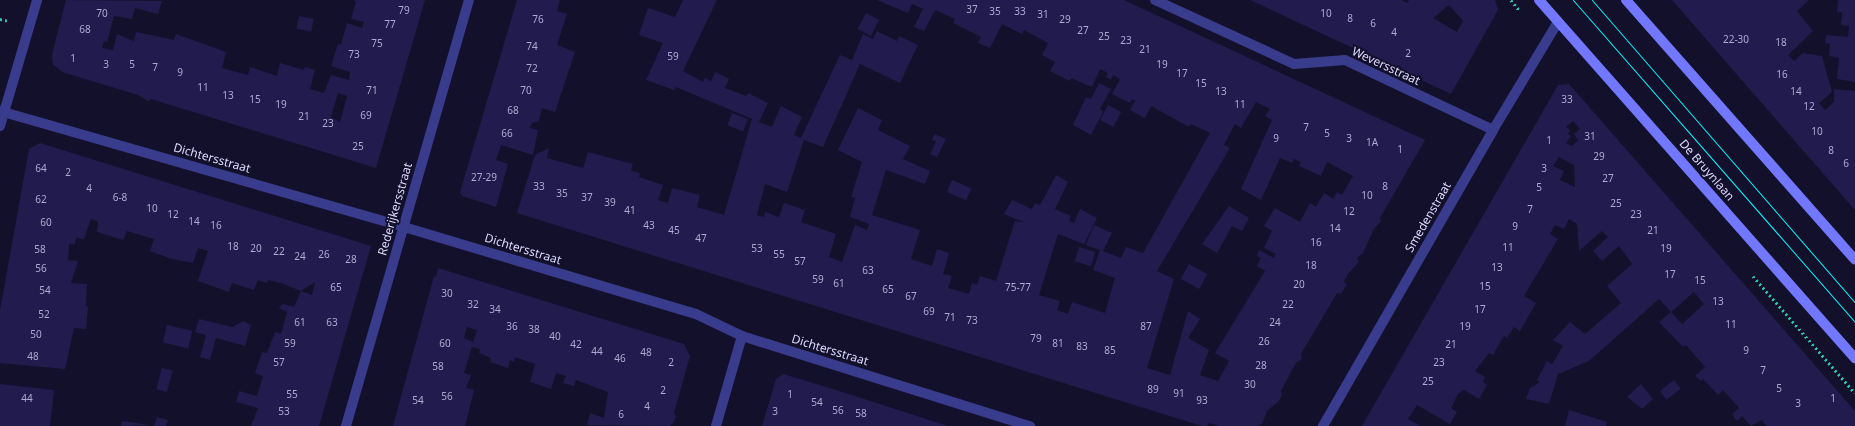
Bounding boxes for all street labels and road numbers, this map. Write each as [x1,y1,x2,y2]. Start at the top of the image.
street label: Weversstraat [1350,44,1422,88]
street label: De Bruynlaan [1677,136,1737,204]
street label: Dichtersstraat [172,140,252,176]
street label: Rederijkersstraat [375,161,415,257]
street label: Smedenstraat [1402,179,1454,255]
street label: Dichtersstraat [483,231,563,267]
street label: Dichtersstraat [790,332,870,368]

